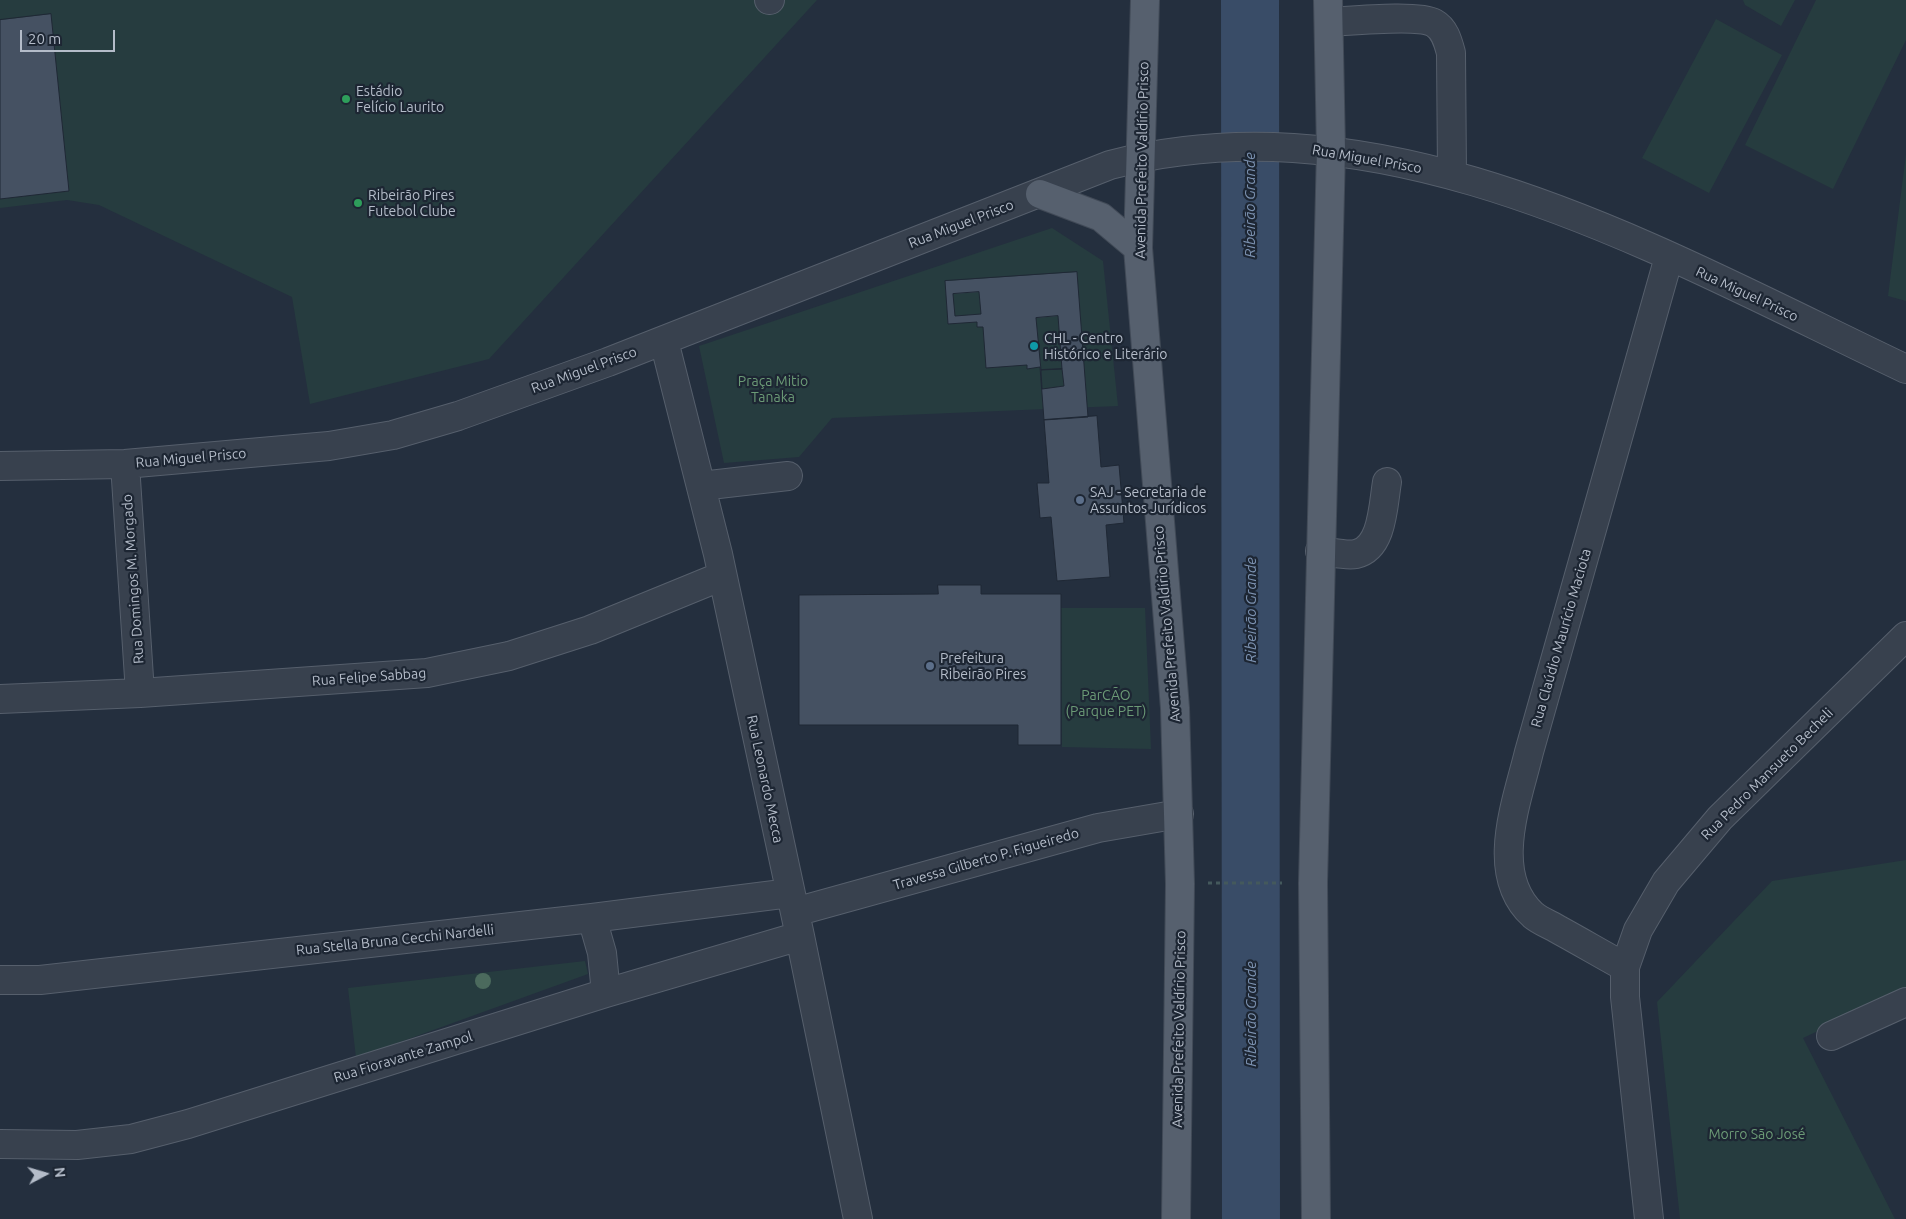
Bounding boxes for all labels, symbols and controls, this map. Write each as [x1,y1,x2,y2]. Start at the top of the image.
scale bar [22,20,118,52]
text: 20 m [28,30,61,47]
street label: Avenida Prefeito Valdírio Prisco [1132,61,1152,259]
place label: Estádio Felício Laurito [356,83,444,115]
marker: Estádio Felício Laurito [340,93,352,105]
street label: Rua Miguel Prisco [1311,141,1423,177]
water label: Ribeirão Grande [1241,152,1259,258]
place label: Ribeirão Pires Futebol Clube [368,187,456,220]
street label: Rua Miguel Prisco [906,196,1016,252]
marker: Ribeirão Pires Futebol Clube [352,197,364,209]
street label: Rua Miguel Prisco [1693,263,1801,325]
place label: CHL - Centro Histórico e Literário [1044,330,1168,362]
marker: CHL - Centro Histórico e Literário [1028,340,1040,352]
street label: Rua Miguel Prisco [529,343,639,397]
park label: Praça Mitio Tanaka [738,373,808,406]
street label: Rua Miguel Prisco [135,445,247,471]
place label: SAJ - Secretaria de Assuntos Jurídicos [1090,484,1206,516]
street label: Rua Domingos M. Morgado [119,493,147,665]
marker: SAJ - Secretaria de Assuntos Jurídicos [1074,494,1086,506]
street label: Avenida Prefeito Valdírio Prisco [1150,525,1184,723]
street label: Rua Claúdio Maurício Maciota [1527,547,1595,729]
water label: Ribeirão Grande [1242,557,1260,663]
place label: Prefeitura Ribeirão Pires [940,650,1026,682]
marker: Prefeitura Ribeirão Pires [924,660,936,672]
street label: Rua Felipe Sabbag [311,665,427,689]
park label: ParCÃO (Parque PET) [1066,687,1146,720]
street label: Rua Pedro Mansueto Becheli [1698,705,1836,843]
street label: Rua Leonardo Mecca [743,714,787,844]
street label: Travessa Gilberto P. Figueiredo [891,824,1081,894]
street label: Rua Stella Bruna Cecchi Nardelli [295,921,495,959]
street label: Avenida Prefeito Valdírio Prisco [1169,930,1189,1128]
water label: Ribeirão Grande [1242,961,1260,1067]
street label: Rua Fioravante Zampol [332,1028,474,1086]
park label: Morro São José [1708,1126,1806,1142]
north arrow [20,1149,70,1199]
text: N [51,1166,68,1178]

